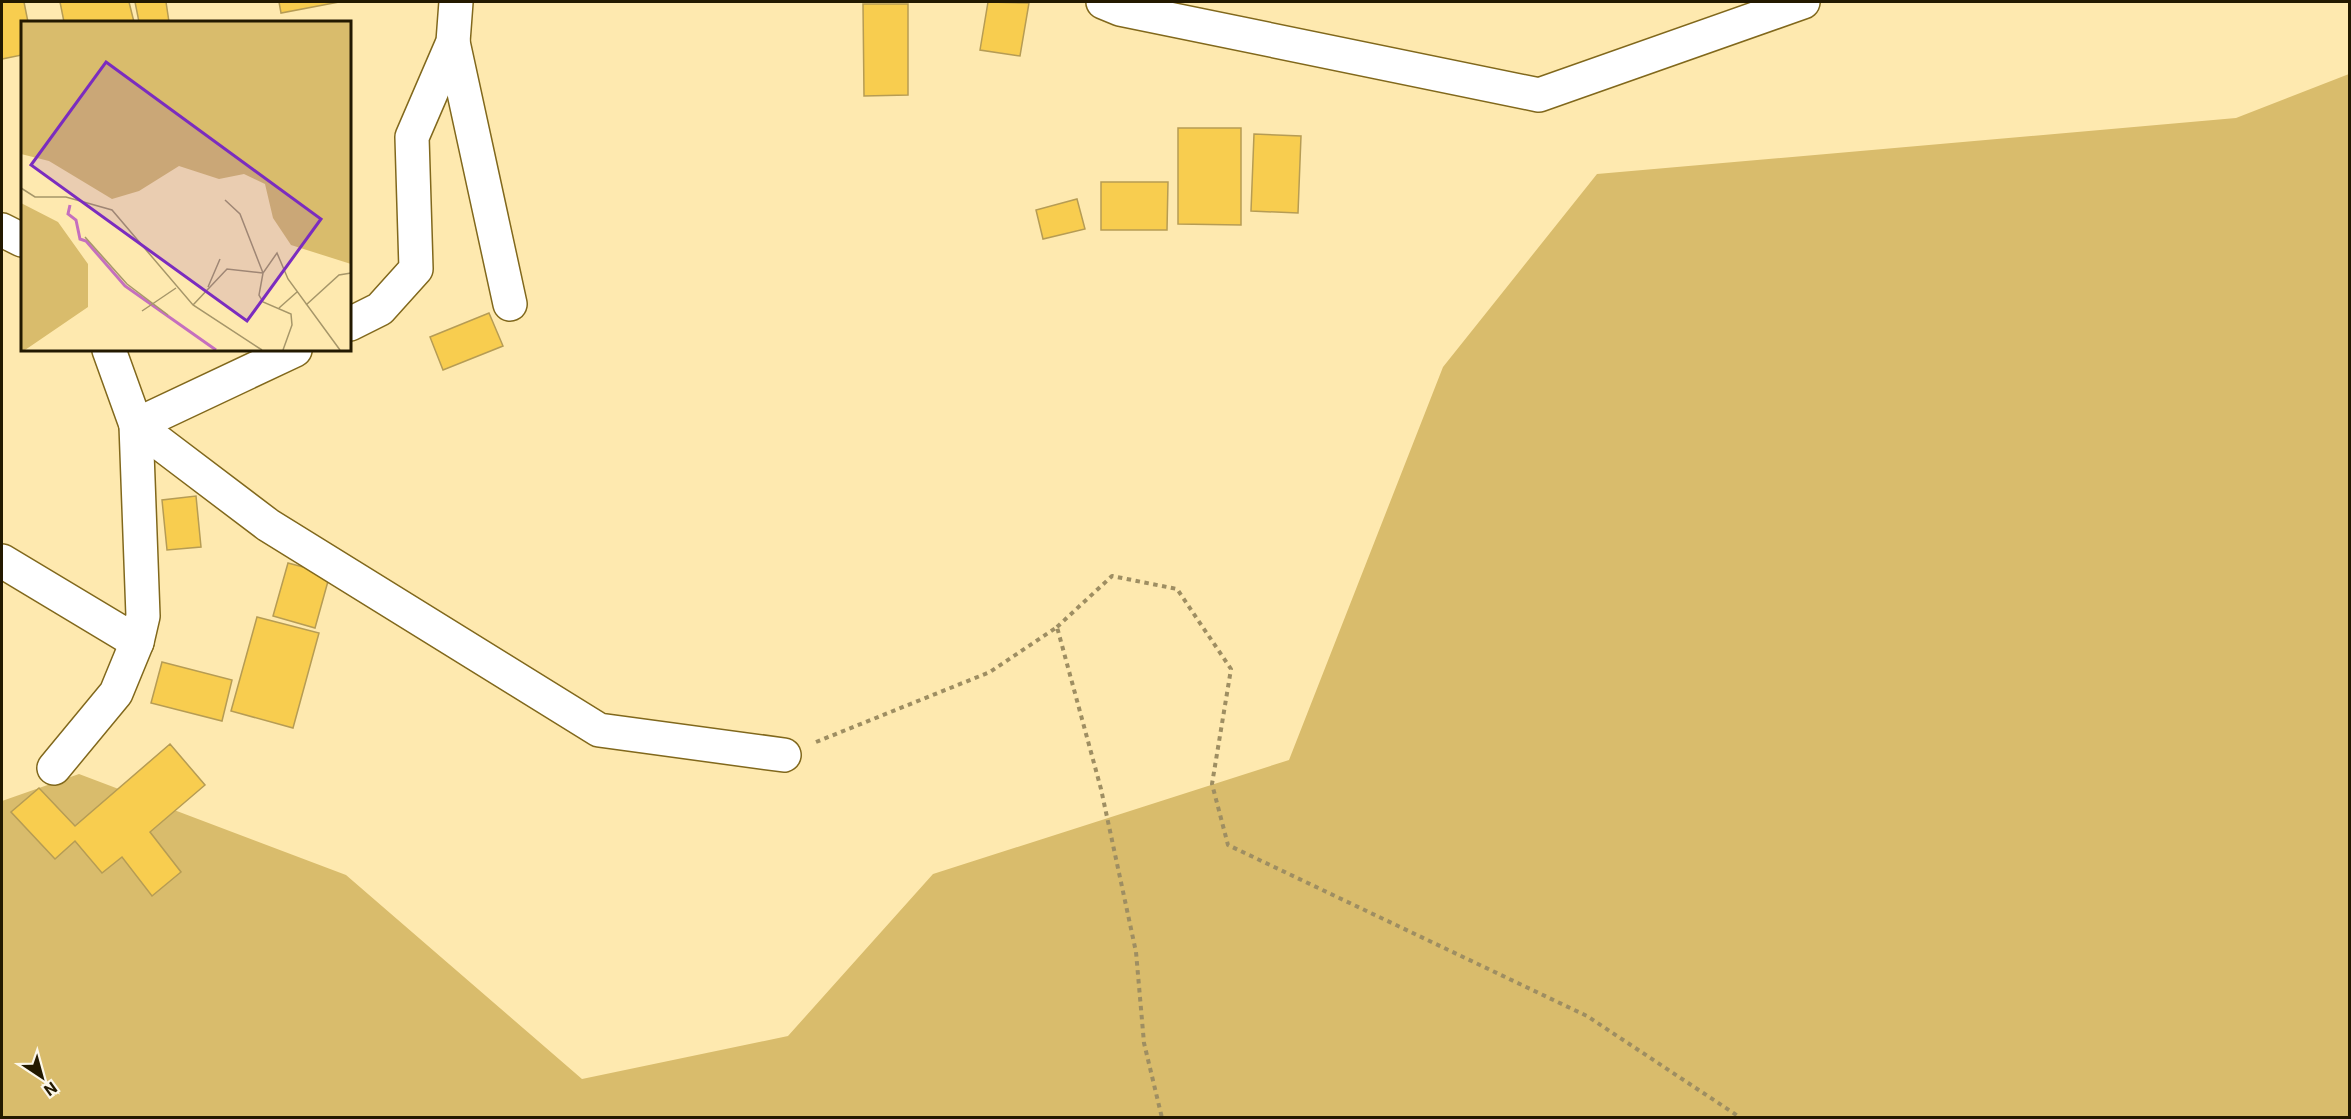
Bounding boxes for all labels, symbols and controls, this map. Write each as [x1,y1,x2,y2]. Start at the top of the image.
inset map [21,21,351,351]
north arrow [12,1047,72,1107]
text: N [40,1078,61,1100]

